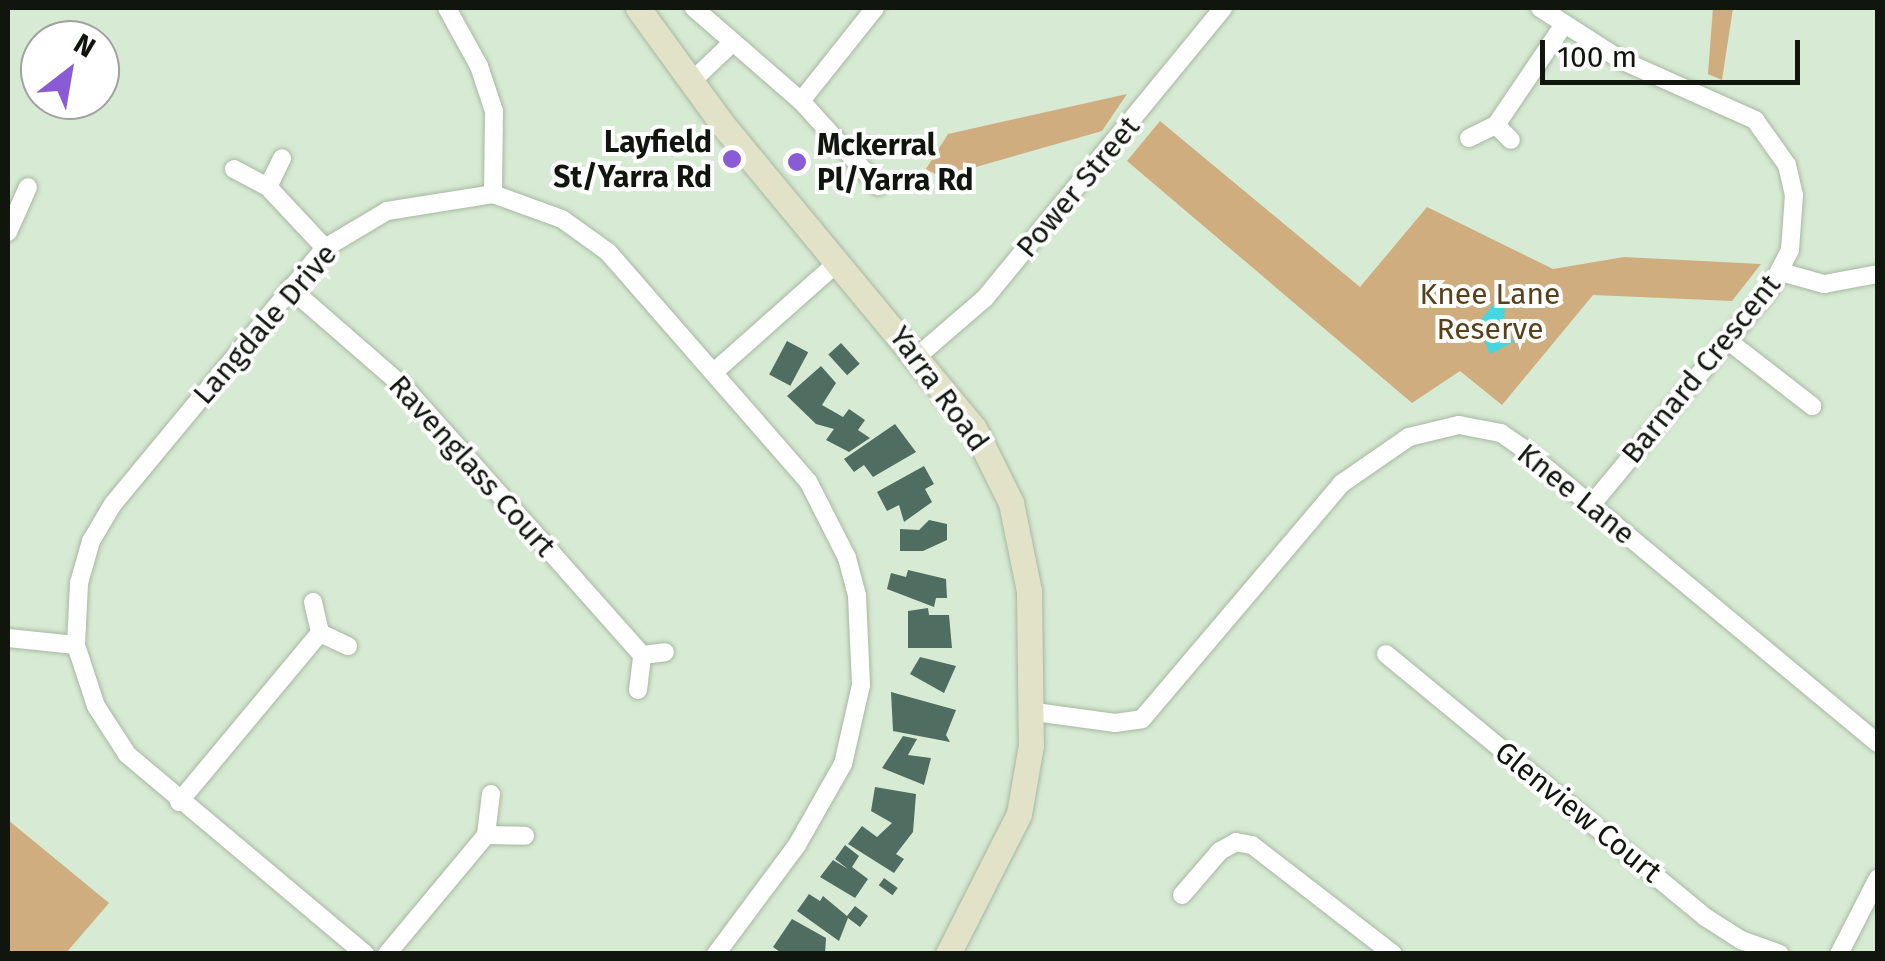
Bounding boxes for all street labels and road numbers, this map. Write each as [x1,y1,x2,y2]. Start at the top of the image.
street label: Power Street [1009,109,1147,265]
street label: Langdale Drive [186,236,344,412]
street label: Barnard Crescent [1614,267,1788,471]
street label: Yarra Road [882,319,996,459]
street label: Ravenglass Court [381,368,563,564]
street label: Knee Lane [1510,436,1642,552]
street label: Glenview Court [1487,734,1669,890]

